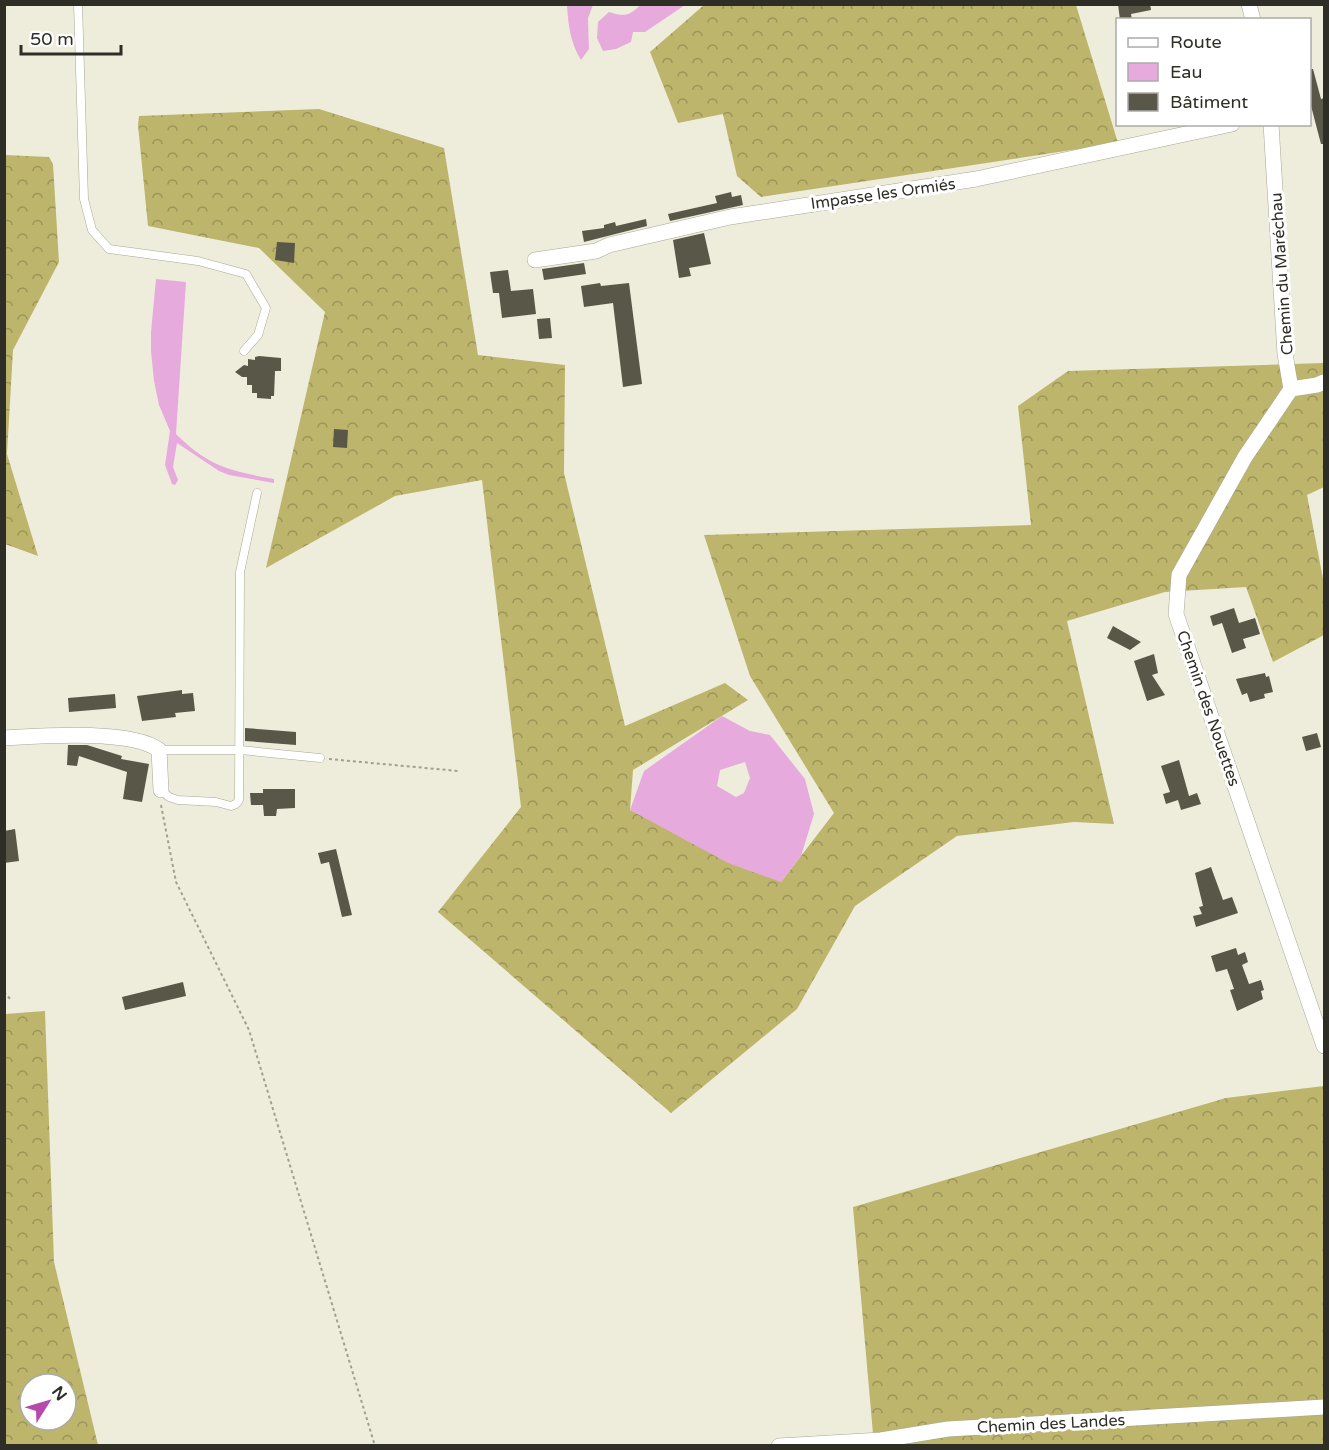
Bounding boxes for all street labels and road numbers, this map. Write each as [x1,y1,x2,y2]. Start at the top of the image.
street label: Impasse les Ormiés [809,174,957,214]
street label: Chemin du Maréchau [1266,192,1298,356]
street label: Chemin des Nouettes [1172,628,1244,789]
street label: Chemin des Landes [976,1410,1126,1438]

